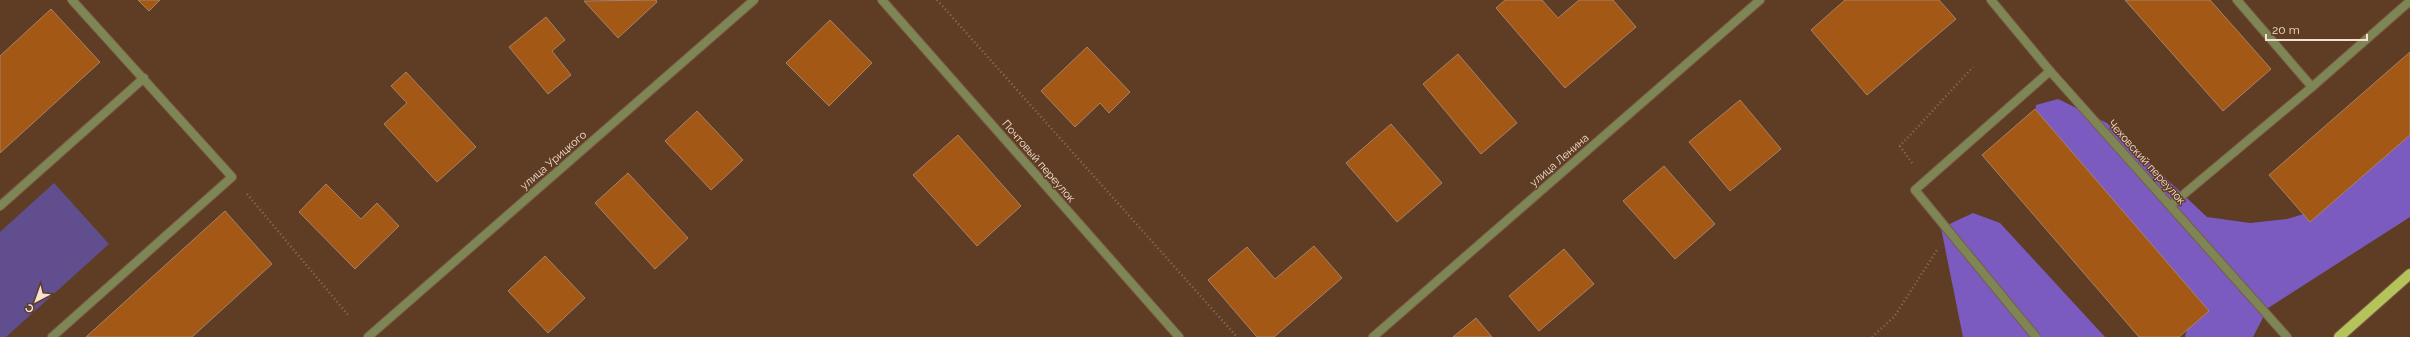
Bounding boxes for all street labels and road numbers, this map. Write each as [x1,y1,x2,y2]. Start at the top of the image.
street label: Чеховский переулок [2105,117,2188,208]
street label: Почтовый переулок [999,118,1078,205]
street label: улица Урицкого [518,128,589,193]
street label: улица Ленина [1527,131,1591,189]

